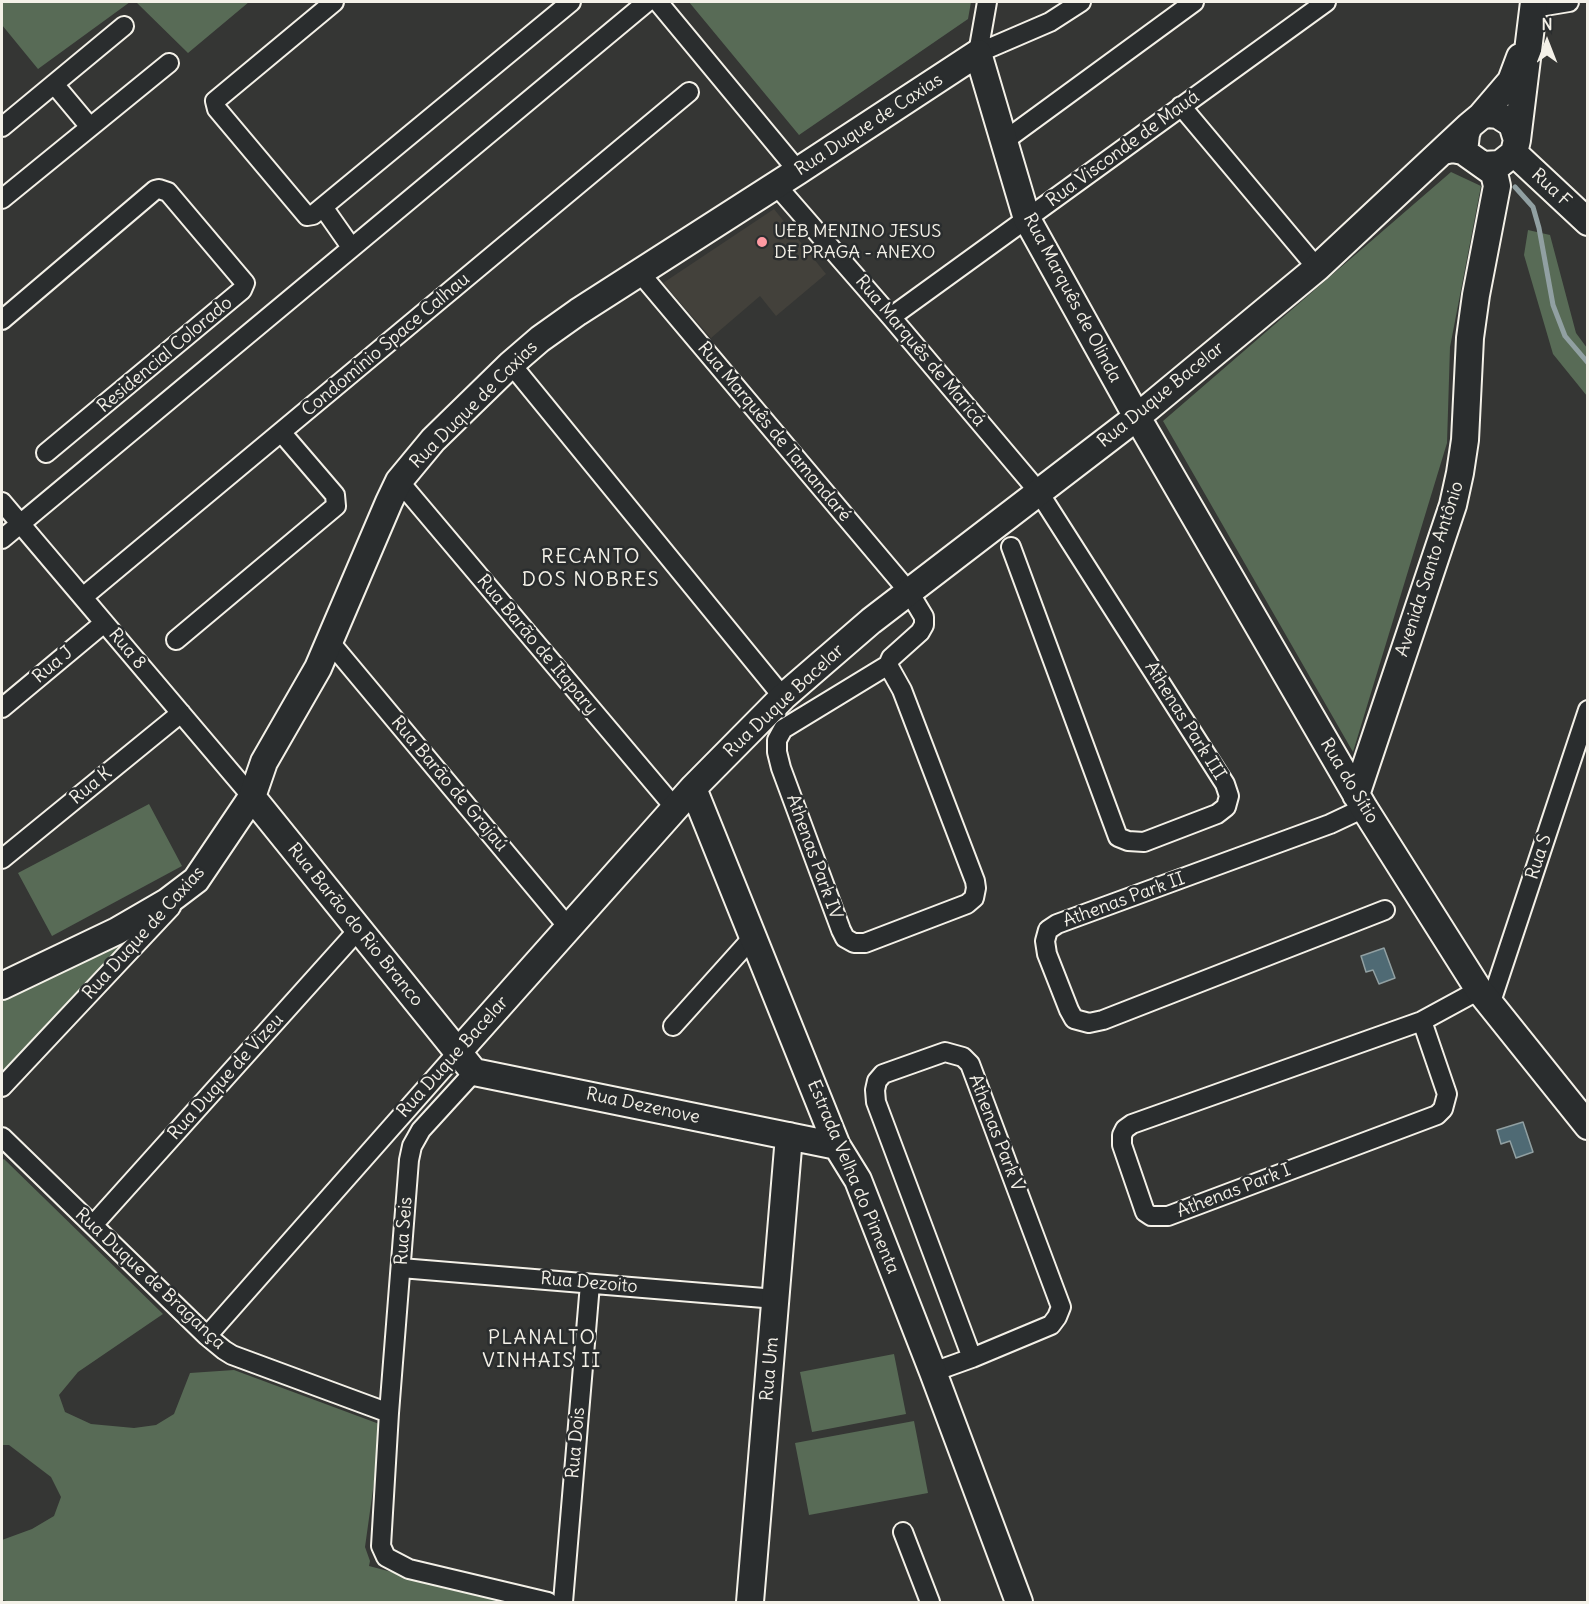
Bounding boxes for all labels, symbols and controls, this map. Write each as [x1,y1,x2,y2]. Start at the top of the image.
north arrow [1517,12,1577,72]
text: N [1541,14,1553,34]
street label: Rua Duque de Caxias [791,69,947,181]
street label: Rua Visconde de Mauá [1042,86,1204,212]
street label: Rua F [1527,164,1575,212]
street label: Rua Marquês de Olinda [1018,210,1126,386]
place label: UEB MENINO JESUS DE PRAGA - ANEXO [774,221,941,264]
marker: UEB MENINO JESUS DE PRAGA - ANEXO [755,235,769,249]
street label: Condomínio Space Calhau [298,269,474,421]
street label: Rua Marquês de Maricá [850,271,990,431]
street label: Residencial Colorado [93,292,237,418]
street label: Rua Duque de Caxias [406,337,542,473]
street label: Rua Duque Bacelar [1094,337,1228,453]
street label: Rua Marquês de Tamandaré [693,338,855,526]
street label: Avenida Santo Antônio [1391,479,1469,659]
district label: RECANTO DOS NOBRES [522,545,660,592]
street label: Rua Barão de Itapary [472,570,602,720]
street label: Rua 8 [104,624,150,674]
street label: Rua Duque Bacelar [720,640,848,762]
street label: Rua J [29,642,77,688]
street label: Athenas Park III [1140,658,1230,784]
street label: Rua Barão de Grajaú [386,712,512,856]
street label: Rua do Sítio [1315,734,1383,828]
street label: Rua K [66,763,116,809]
street label: Athenas Park IV [781,792,847,922]
street label: Rua S [1522,832,1556,882]
street label: Rua Barão do Rio Branco [282,839,428,1011]
street label: Rua Duque de Caxias [79,862,209,1004]
street label: Athenas Park II [1060,868,1188,932]
street label: Rua Duque Bacelar [393,992,513,1122]
street label: Rua Duque de Vizeu [164,1010,288,1144]
street label: Athenas Park V [964,1072,1028,1194]
street label: Estrada Velha do Pimenta [802,1077,904,1277]
street label: Rua Dezenove [584,1083,702,1129]
street label: Athenas Park I [1174,1159,1294,1223]
street label: Rua Seis [391,1196,417,1266]
street label: Rua Duque de Bragança [70,1204,230,1354]
street label: Rua Dezoito [539,1268,639,1298]
district label: PLANALTO VINHAIS II [482,1326,602,1373]
street label: Rua Um [756,1336,784,1402]
street label: Rua Dois [562,1406,590,1480]

